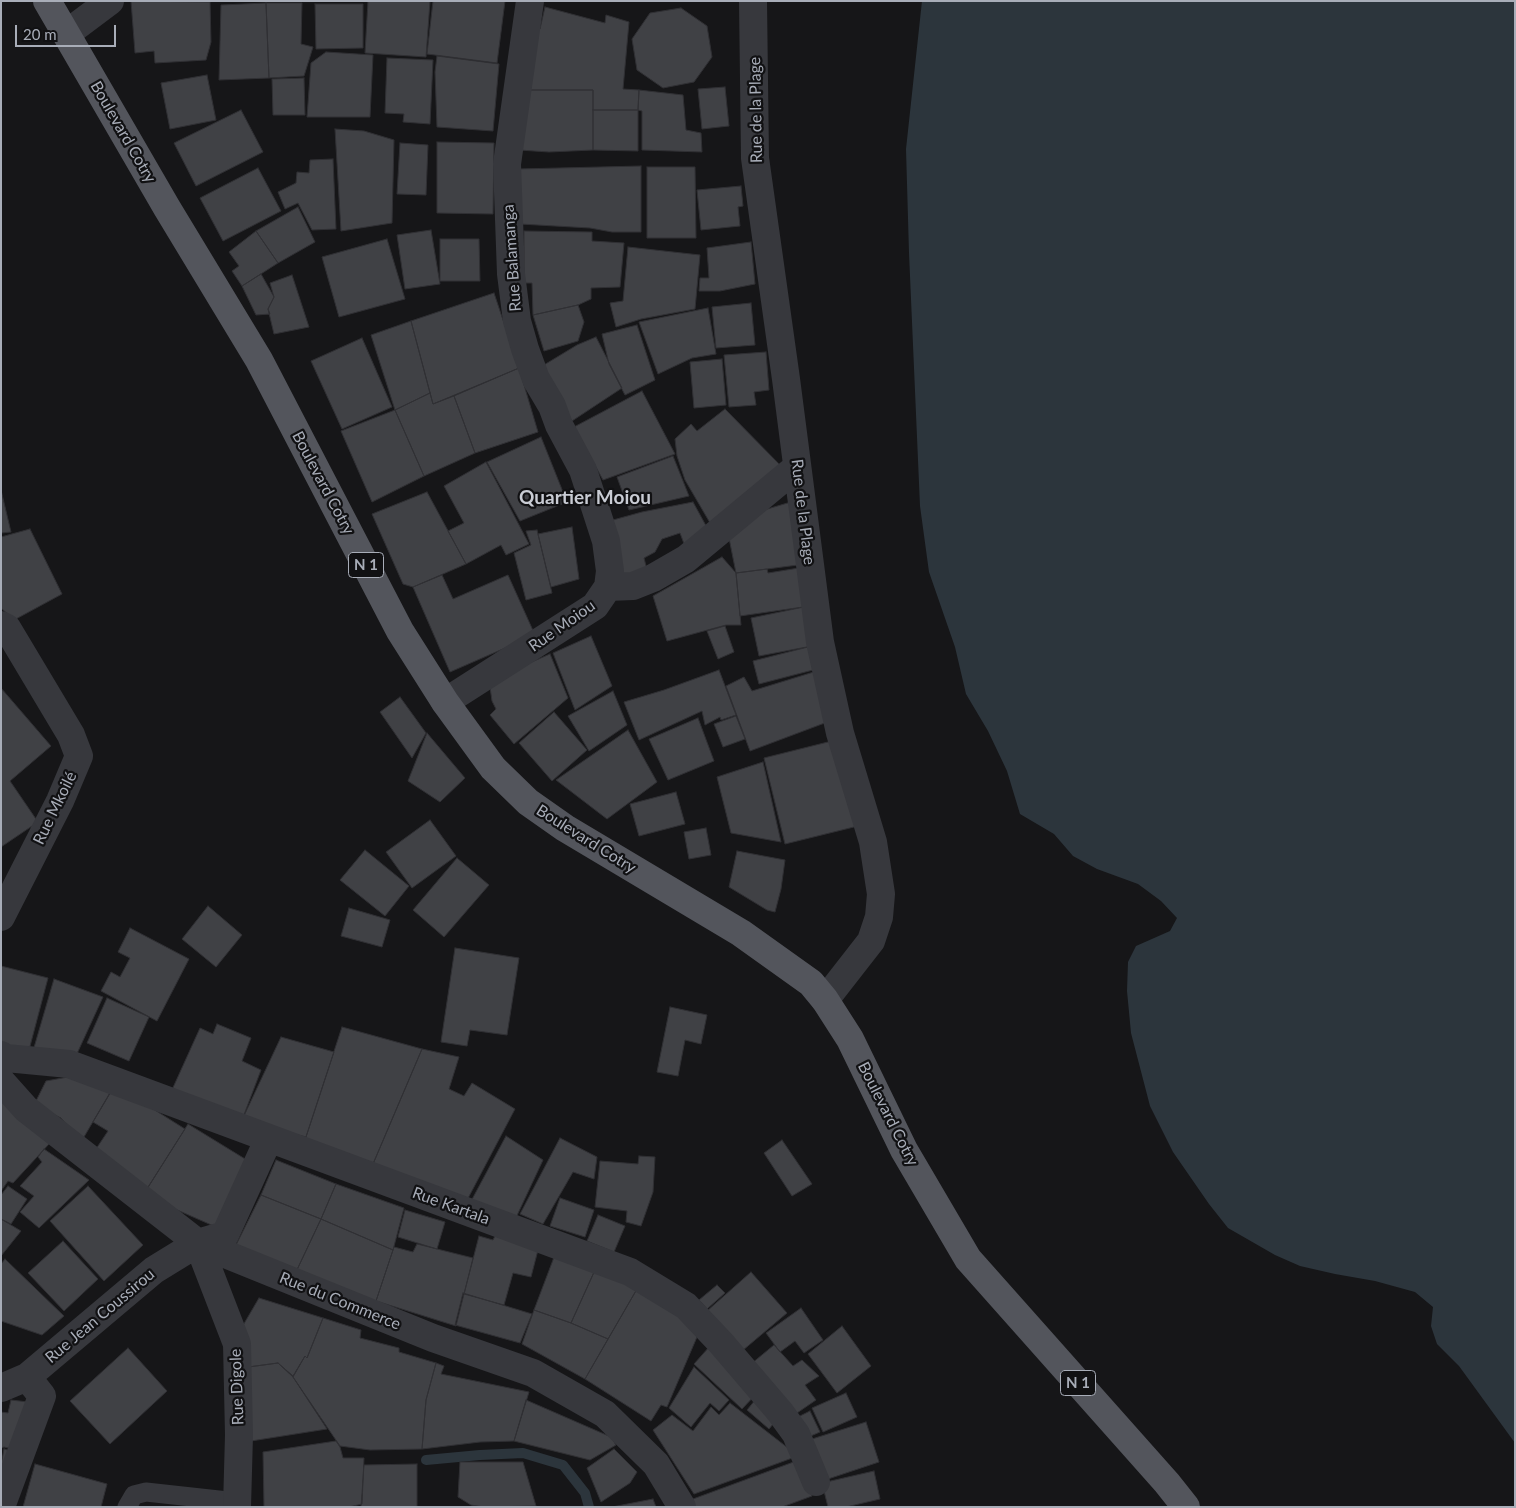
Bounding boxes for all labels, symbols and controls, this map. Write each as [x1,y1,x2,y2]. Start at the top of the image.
scale bar [18,15,119,47]
text: 20 m [23,25,57,43]
street label: Rue de la Plage [745,57,767,163]
street label: Boulevard Cotry [86,78,160,186]
street label: Rue Balamanga [499,204,525,312]
street label: Boulevard Cotry [288,428,358,538]
street label: Rue de la Plage [787,458,819,566]
district label: Quartier Moiou [519,487,651,509]
road number: N 1 [348,552,384,578]
street label: Rue Moiou [525,596,599,656]
street label: Rue Mkoilé [29,768,81,848]
street label: Boulevard Cotry [533,801,639,877]
street label: Boulevard Cotry [854,1059,922,1169]
street label: Rue Kartala [410,1183,492,1229]
street label: Rue Jean Coussirou [41,1265,159,1367]
street label: Rue du Commerce [277,1268,403,1334]
street label: Rue Digole [226,1348,248,1426]
road number: N 1 [1060,1370,1096,1396]

